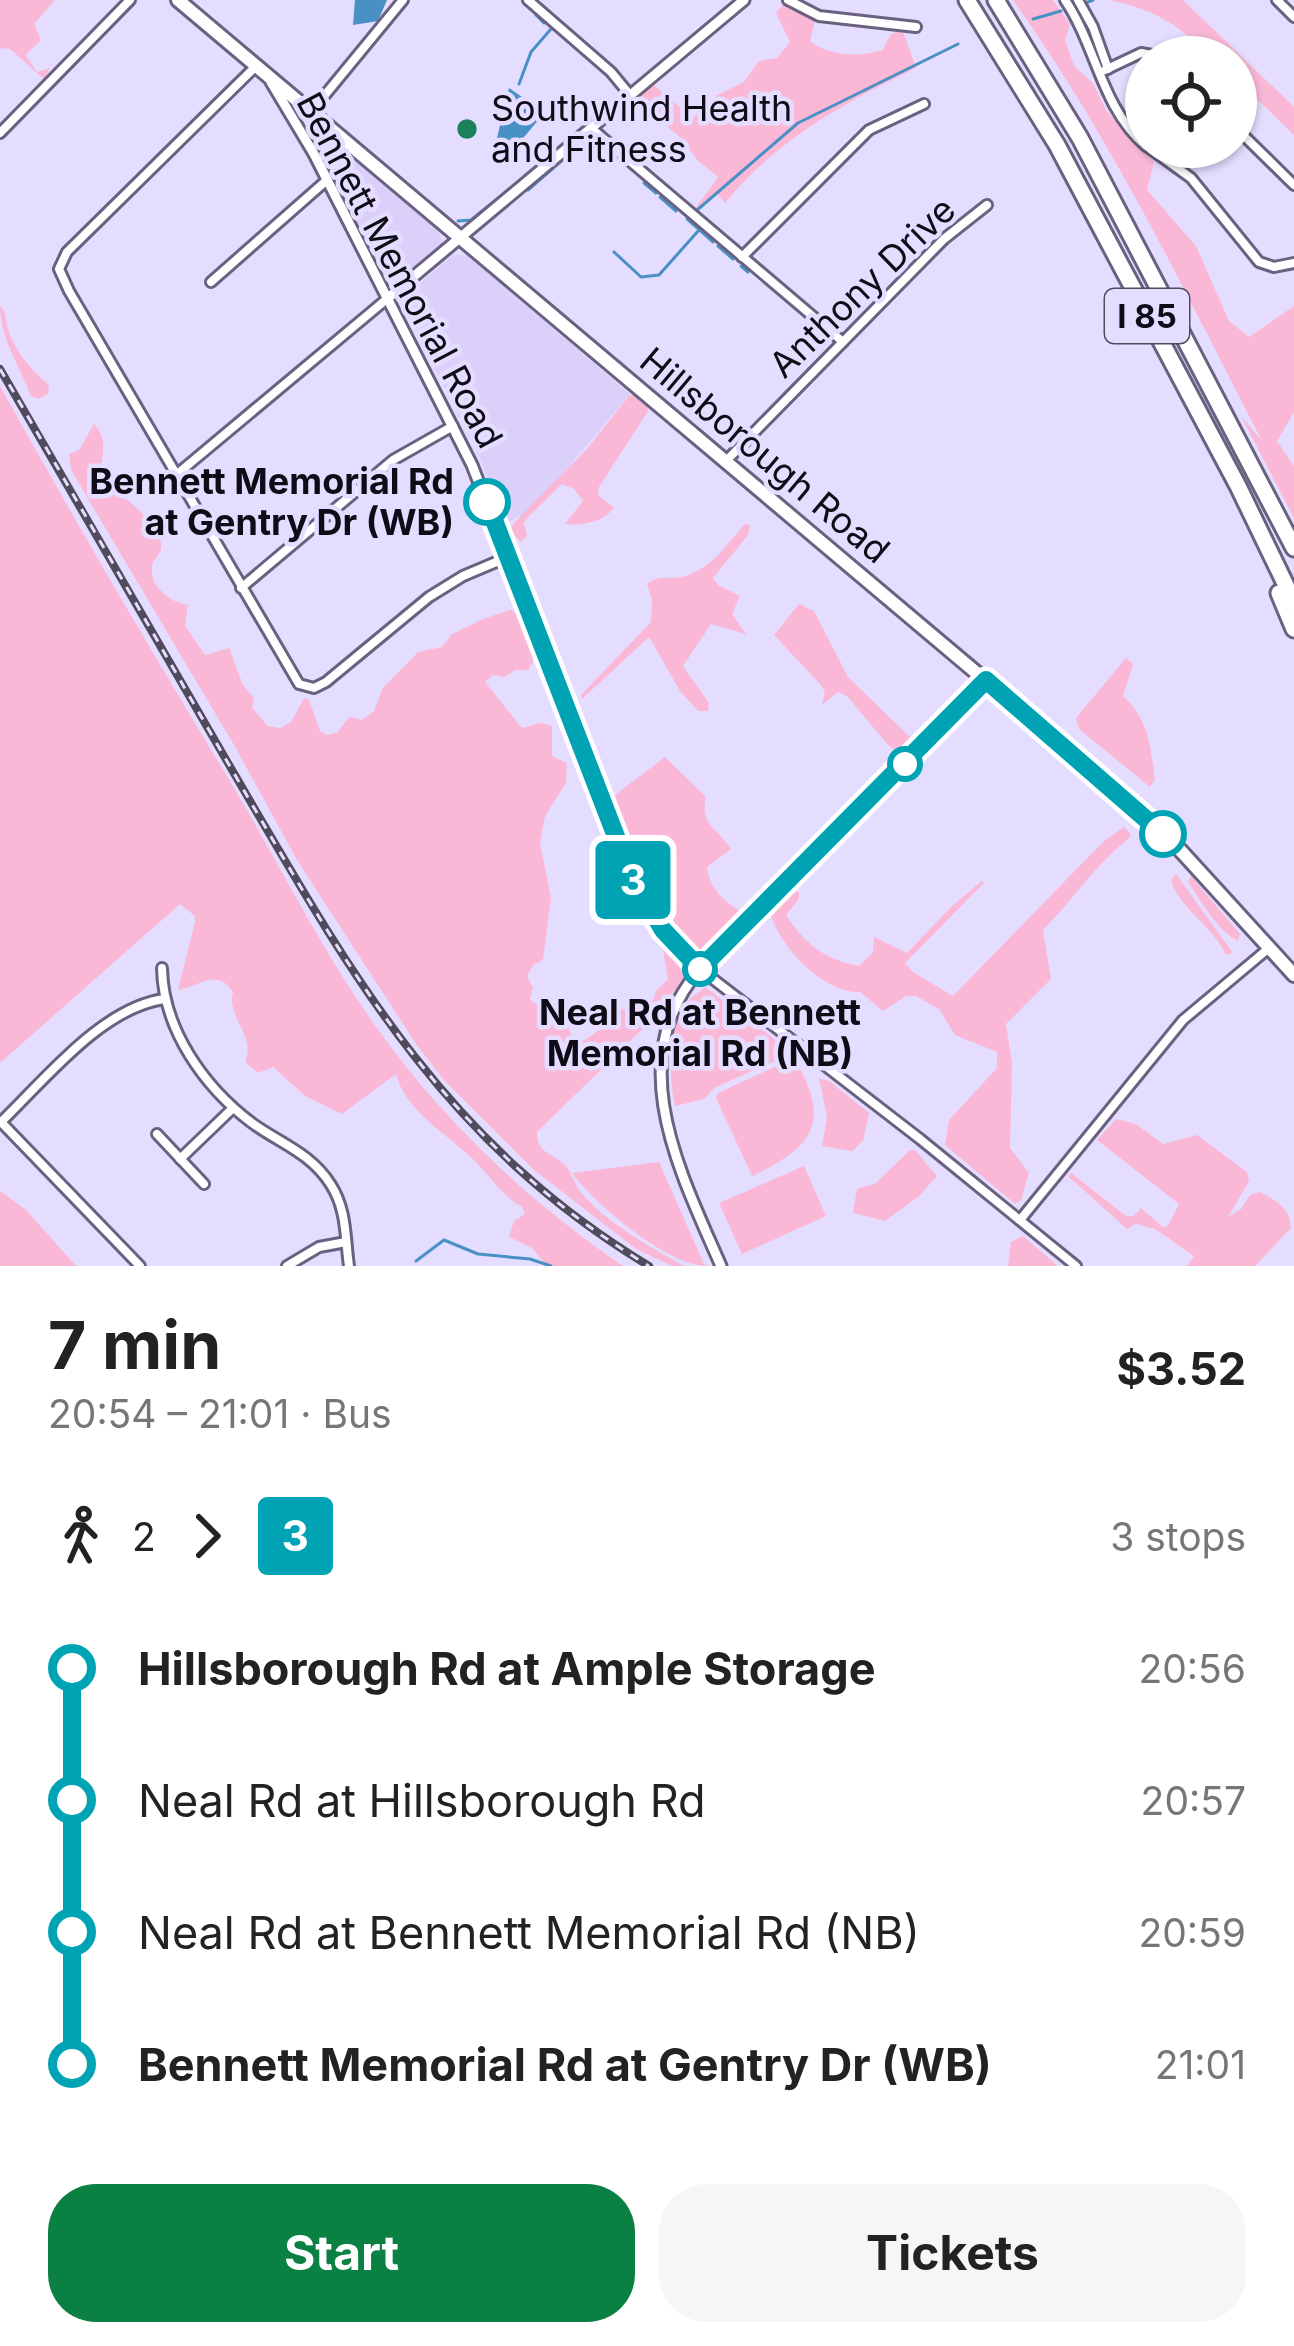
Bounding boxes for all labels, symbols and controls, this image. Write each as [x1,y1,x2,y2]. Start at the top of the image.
map controls [1125,36,1257,168]
button: locate [1125,36,1257,168]
street label: Bennett Memorial Road [288,85,512,455]
place label: Southwind Health and Fitness [491,86,792,171]
marker: Southwind Health and Fitness [454,116,480,142]
street label: Anthony Drive [760,187,964,387]
road number: I 85 [1105,289,1189,343]
street label: Hillsborough Road [631,338,899,572]
place label: Bennett Memorial Rd at Gentry Dr (WB) [89,459,454,544]
marker: Bennett Memorial Rd at Gentry Dr (WB) [465,480,509,524]
unlabelled marker [889,748,921,780]
unlabelled marker [1141,812,1185,856]
line badge: 3 [594,841,672,919]
text: 3 [619,854,647,905]
marker: Neal Rd at Bennett Memorial Rd (NB) [684,953,716,985]
place label: Neal Rd at Bennett Memorial Rd (NB) [539,990,861,1075]
text: 7 min [48,1305,221,1385]
text: $3.52 [1117,1341,1246,1396]
text: 20:54 – 21:01 · Bus [48,1390,392,1437]
icon: walk [48,1503,114,1569]
icon: forward [174,1503,240,1569]
text: 3 [282,1510,309,1561]
text: 2 [132,1513,156,1560]
text: 3 stops [1110,1513,1246,1560]
text: Hillsborough Rd at Ample Storage [138,1641,875,1696]
text: 20:56 [1138,1645,1246,1692]
text: Neal Rd at Hillsborough Rd [138,1773,706,1828]
text: 20:57 [1141,1777,1246,1824]
text: Neal Rd at Bennett Memorial Rd (NB) [138,1905,920,1960]
text: 20:59 [1138,1909,1246,1956]
text: Bennett Memorial Rd at Gentry Dr (WB) [138,2037,992,2092]
text: 21:01 [1155,2041,1246,2088]
button: Start [48,2184,635,2322]
button: Tickets [659,2184,1246,2322]

